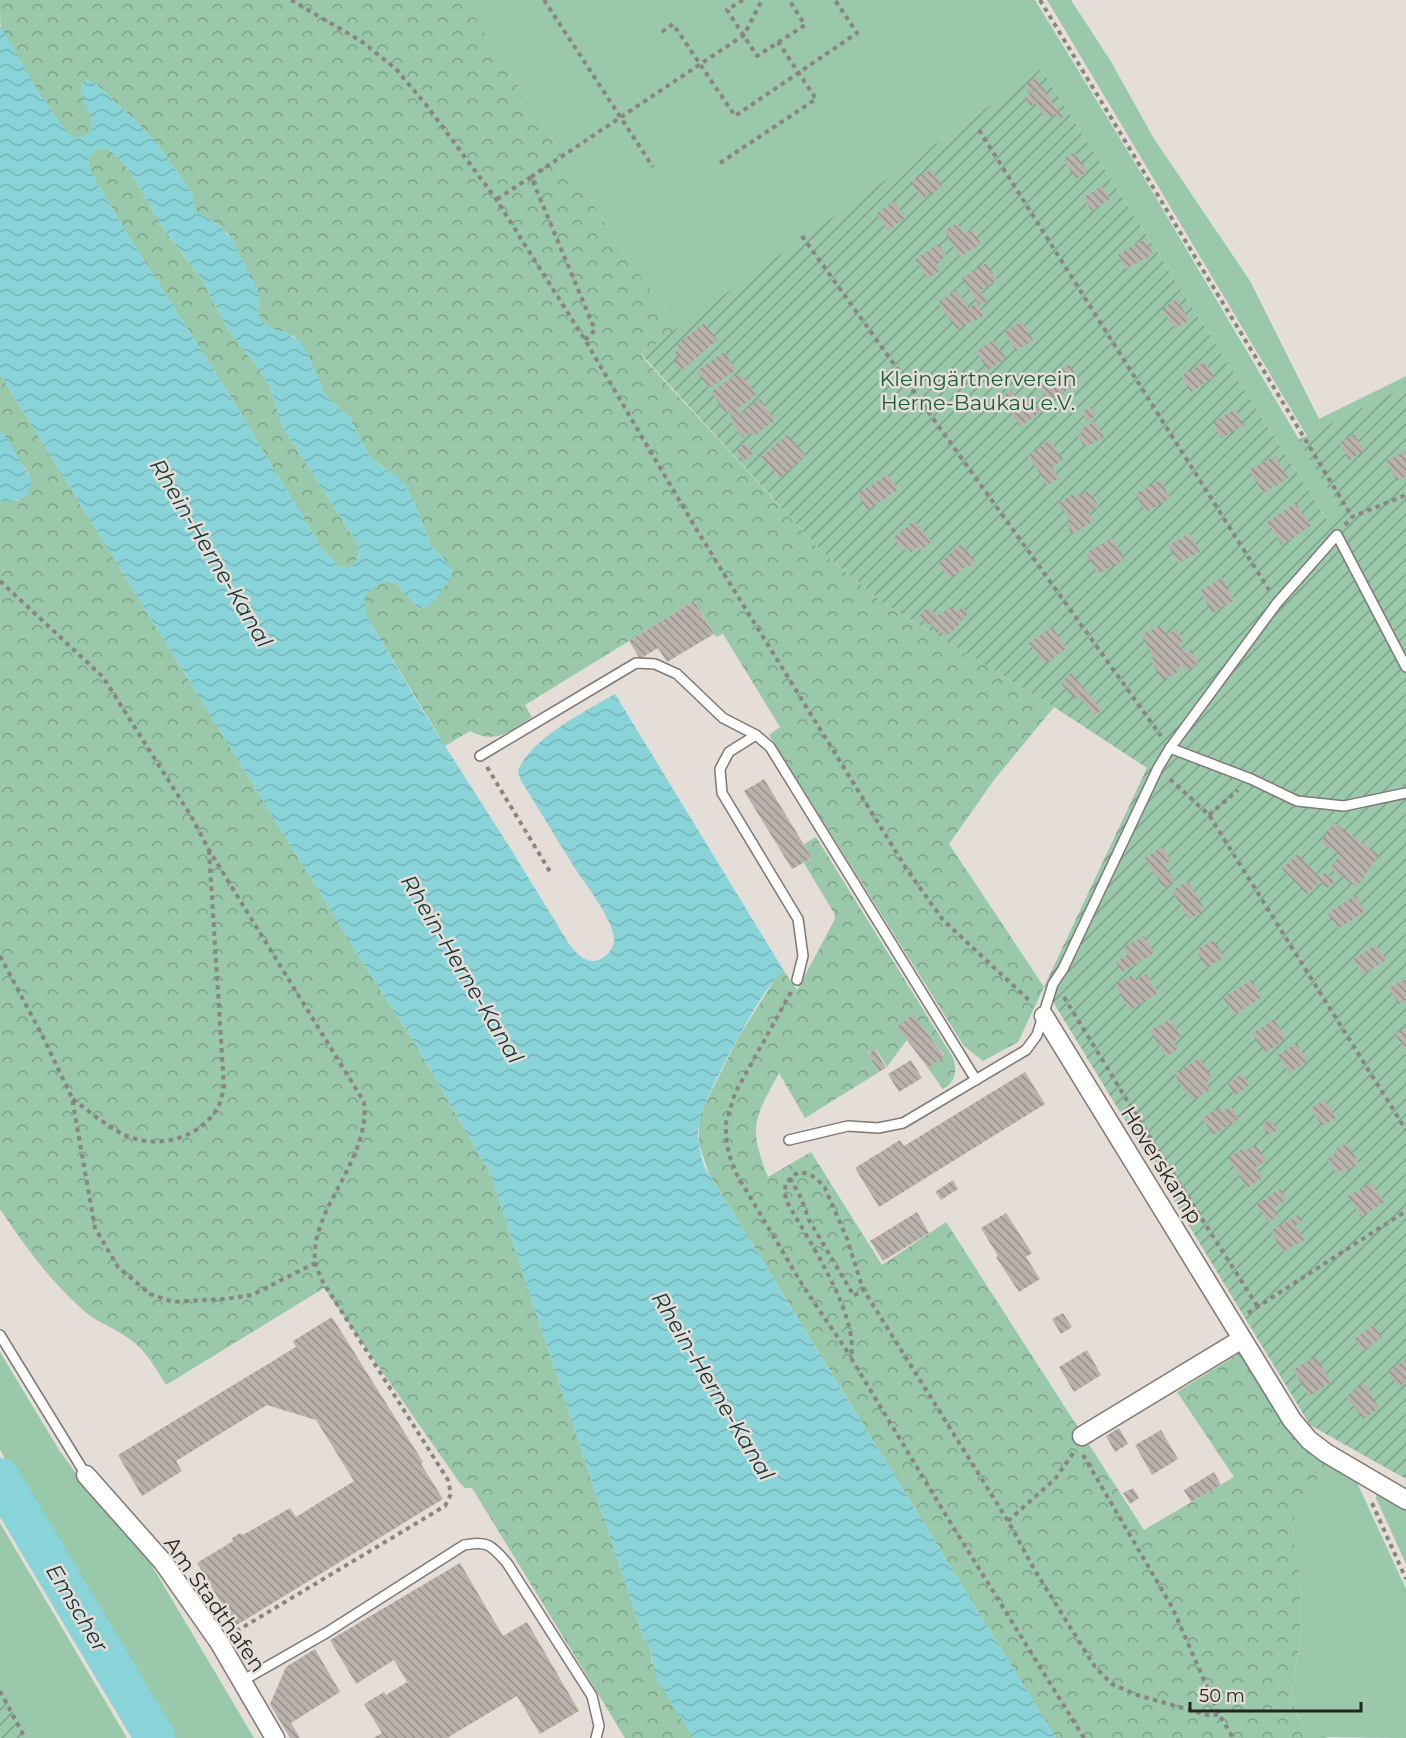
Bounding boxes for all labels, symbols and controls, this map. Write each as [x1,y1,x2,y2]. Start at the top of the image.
park label: Kleingärtnerverein Herne-Baukau e.V. [879,366,1077,415]
water label: Rhein-Herne-Kanal [144,454,278,652]
water label: Rhein-Herne-Kanal [395,870,529,1068]
street label: Hoverskamp [1116,1102,1208,1228]
water label: Rhein-Herne-Kanal [646,1287,780,1485]
street label: Am Stadthafen [159,1532,271,1676]
water label: Emscher [40,1559,114,1658]
scale bar [1190,1675,1361,1713]
text: 50 m [1199,1685,1245,1707]

